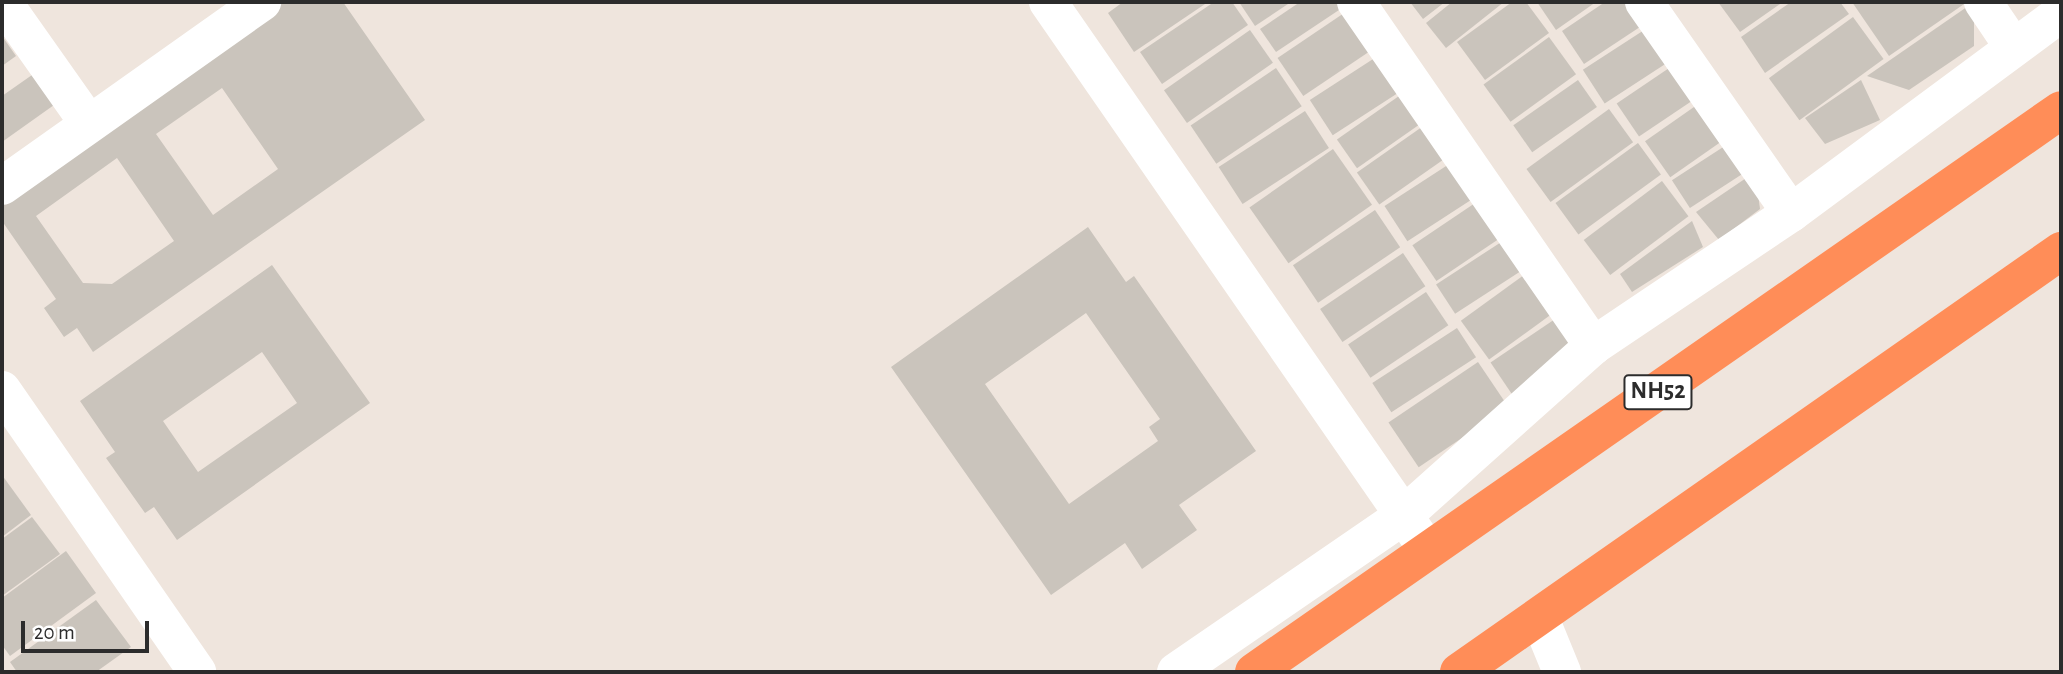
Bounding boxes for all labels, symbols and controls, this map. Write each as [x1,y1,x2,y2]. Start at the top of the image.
road number: NH52 [1623,372,1693,412]
scale bar [24,608,152,652]
text: 20 m [34,622,75,643]

